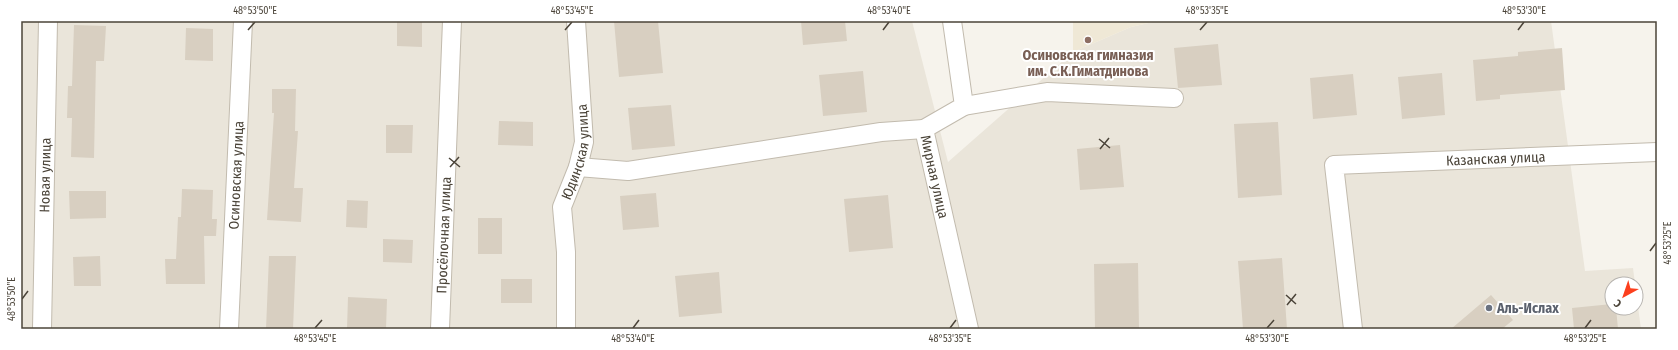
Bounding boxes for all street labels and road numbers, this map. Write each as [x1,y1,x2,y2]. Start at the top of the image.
street label: Юдинская улица [558,103,593,202]
street label: Осиновская улица [226,120,247,230]
street label: Мирная улица [917,134,952,220]
street label: Новая улица [36,137,55,213]
street label: Казанская улица [1446,148,1546,169]
street label: Просёлочная улица [433,176,455,294]

